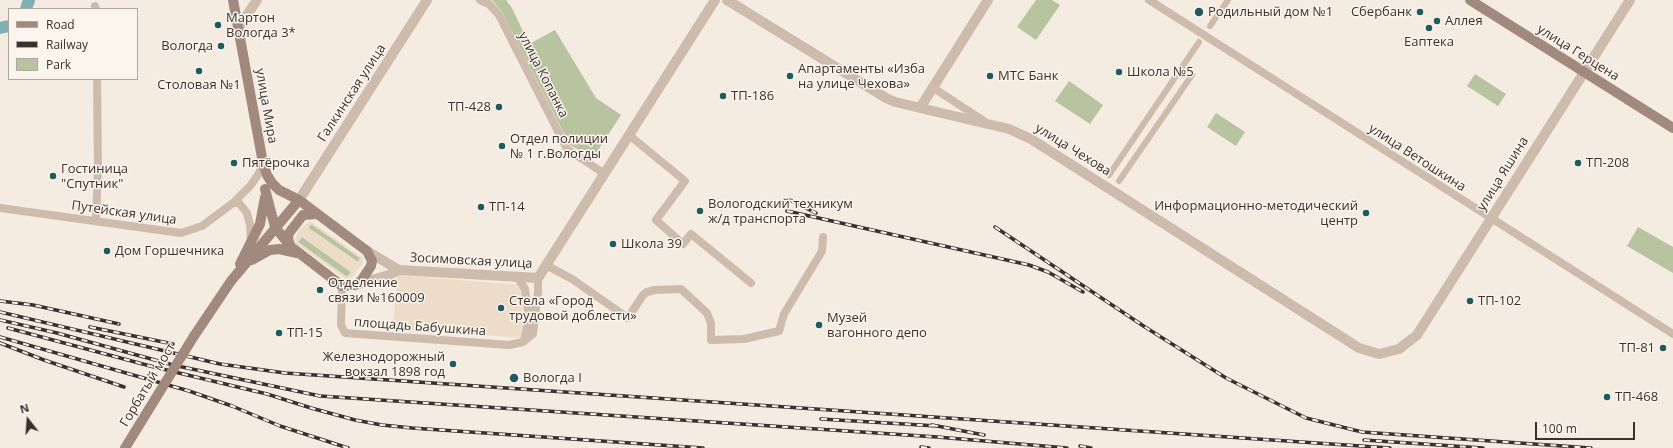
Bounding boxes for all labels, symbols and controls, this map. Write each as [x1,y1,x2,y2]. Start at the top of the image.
place label: Родильный дом №1 [1208,4,1333,20]
place label: Сбербанк [1351,4,1412,20]
marker: Родильный дом №1 [1193,6,1205,18]
marker: Сбербанк [1415,7,1425,17]
legend [8,8,138,80]
place label: Мартон Вологда 3* [226,10,296,41]
place label: Аллея [1445,13,1483,29]
text: Road [46,16,75,33]
marker: Аллея [1432,16,1442,26]
marker: Мартон Вологда 3* [213,20,223,30]
street label: улица Герцена [1534,22,1622,84]
marker: Еаптека [1424,23,1434,33]
street label: улица Копанка [515,30,571,120]
place label: Еаптека [1404,34,1454,50]
text: Railway [46,36,88,53]
place label: Вологда [161,38,213,54]
marker: Вологда [216,41,226,51]
street label: Галкинская улица [315,41,389,145]
text: Park [46,56,71,73]
place label: Апартаменты «Изба на улице Чехова» [798,61,925,92]
place label: Школа №5 [1127,64,1194,80]
marker: Столовая №1 [194,66,204,76]
street label: улица Мира [252,67,280,145]
marker: Школа №5 [1114,67,1124,77]
place label: МТС Банк [998,68,1059,84]
marker: Апартаменты «Изба на улице Чехова» [785,71,795,81]
marker: МТС Банк [985,71,995,81]
place label: Столовая №1 [157,77,241,93]
place label: ТП-186 [731,88,774,104]
marker: ТП-186 [718,91,728,101]
place label: ТП-428 [448,99,491,115]
marker: ТП-428 [494,102,504,112]
street label: улица Чехова [1032,120,1114,180]
street label: улица Ветошкина [1366,121,1468,195]
place label: Отдел полиции № 1 г.Вологды [510,131,608,162]
street label: улица Яшина [1474,134,1532,214]
marker: Отдел полиции № 1 г.Вологды [497,141,507,151]
place label: Пятёрочка [242,155,310,171]
place label: ТП-208 [1586,155,1629,171]
marker: Пятёрочка [229,158,239,168]
marker: ТП-208 [1573,158,1583,168]
place label: Гостиница "Спутник" [61,161,128,192]
marker: Гостиница "Спутник" [48,171,58,181]
place label: Вологодский техникум ж/д транспорта [708,196,853,227]
street label: Путейская улица [70,198,178,228]
place label: Информационно-методический центр [1154,198,1358,229]
place label: ТП-14 [489,199,525,215]
marker: ТП-14 [476,202,486,212]
marker: Вологодский техникум ж/д транспорта [695,206,705,216]
marker: Информационно-методический центр [1361,208,1371,218]
place label: Школа 39 [621,236,682,252]
marker: Школа 39 [608,239,618,249]
place label: Дом Горшечника [115,243,224,259]
marker: Дом Горшечника [102,246,112,256]
street label: Зосимовская улица [409,250,533,272]
place label: Отделение связи №160009 [328,275,425,306]
marker: Отделение связи №160009 [315,285,325,295]
place label: Стела «Город трудовой доблести» [509,293,637,324]
place label: ТП-102 [1478,293,1521,309]
marker: ТП-102 [1465,296,1475,306]
marker: Стела «Город трудовой доблести» [496,303,506,313]
place label: Музей вагонного депо [827,310,927,341]
street label: площадь Бабушкина [354,315,486,339]
marker: Музей вагонного депо [814,320,824,330]
place label: ТП-15 [287,325,323,341]
marker: ТП-15 [274,328,284,338]
street label: Горбатый мост [117,340,179,430]
place label: ТП-81 [1619,340,1655,356]
marker: ТП-81 [1658,343,1668,353]
place label: Железнодорожный вокзал 1898 год [323,349,445,380]
marker: Железнодорожный вокзал 1898 год [448,359,458,369]
place label: Вологда I [523,370,582,386]
marker: Вологда I [508,372,520,384]
place label: ТП-468 [1615,389,1658,405]
marker: ТП-468 [1602,392,1612,402]
north arrow [8,400,48,440]
text: N [18,400,31,417]
scale bar [1537,414,1637,440]
text: 100 m [1542,420,1577,437]

